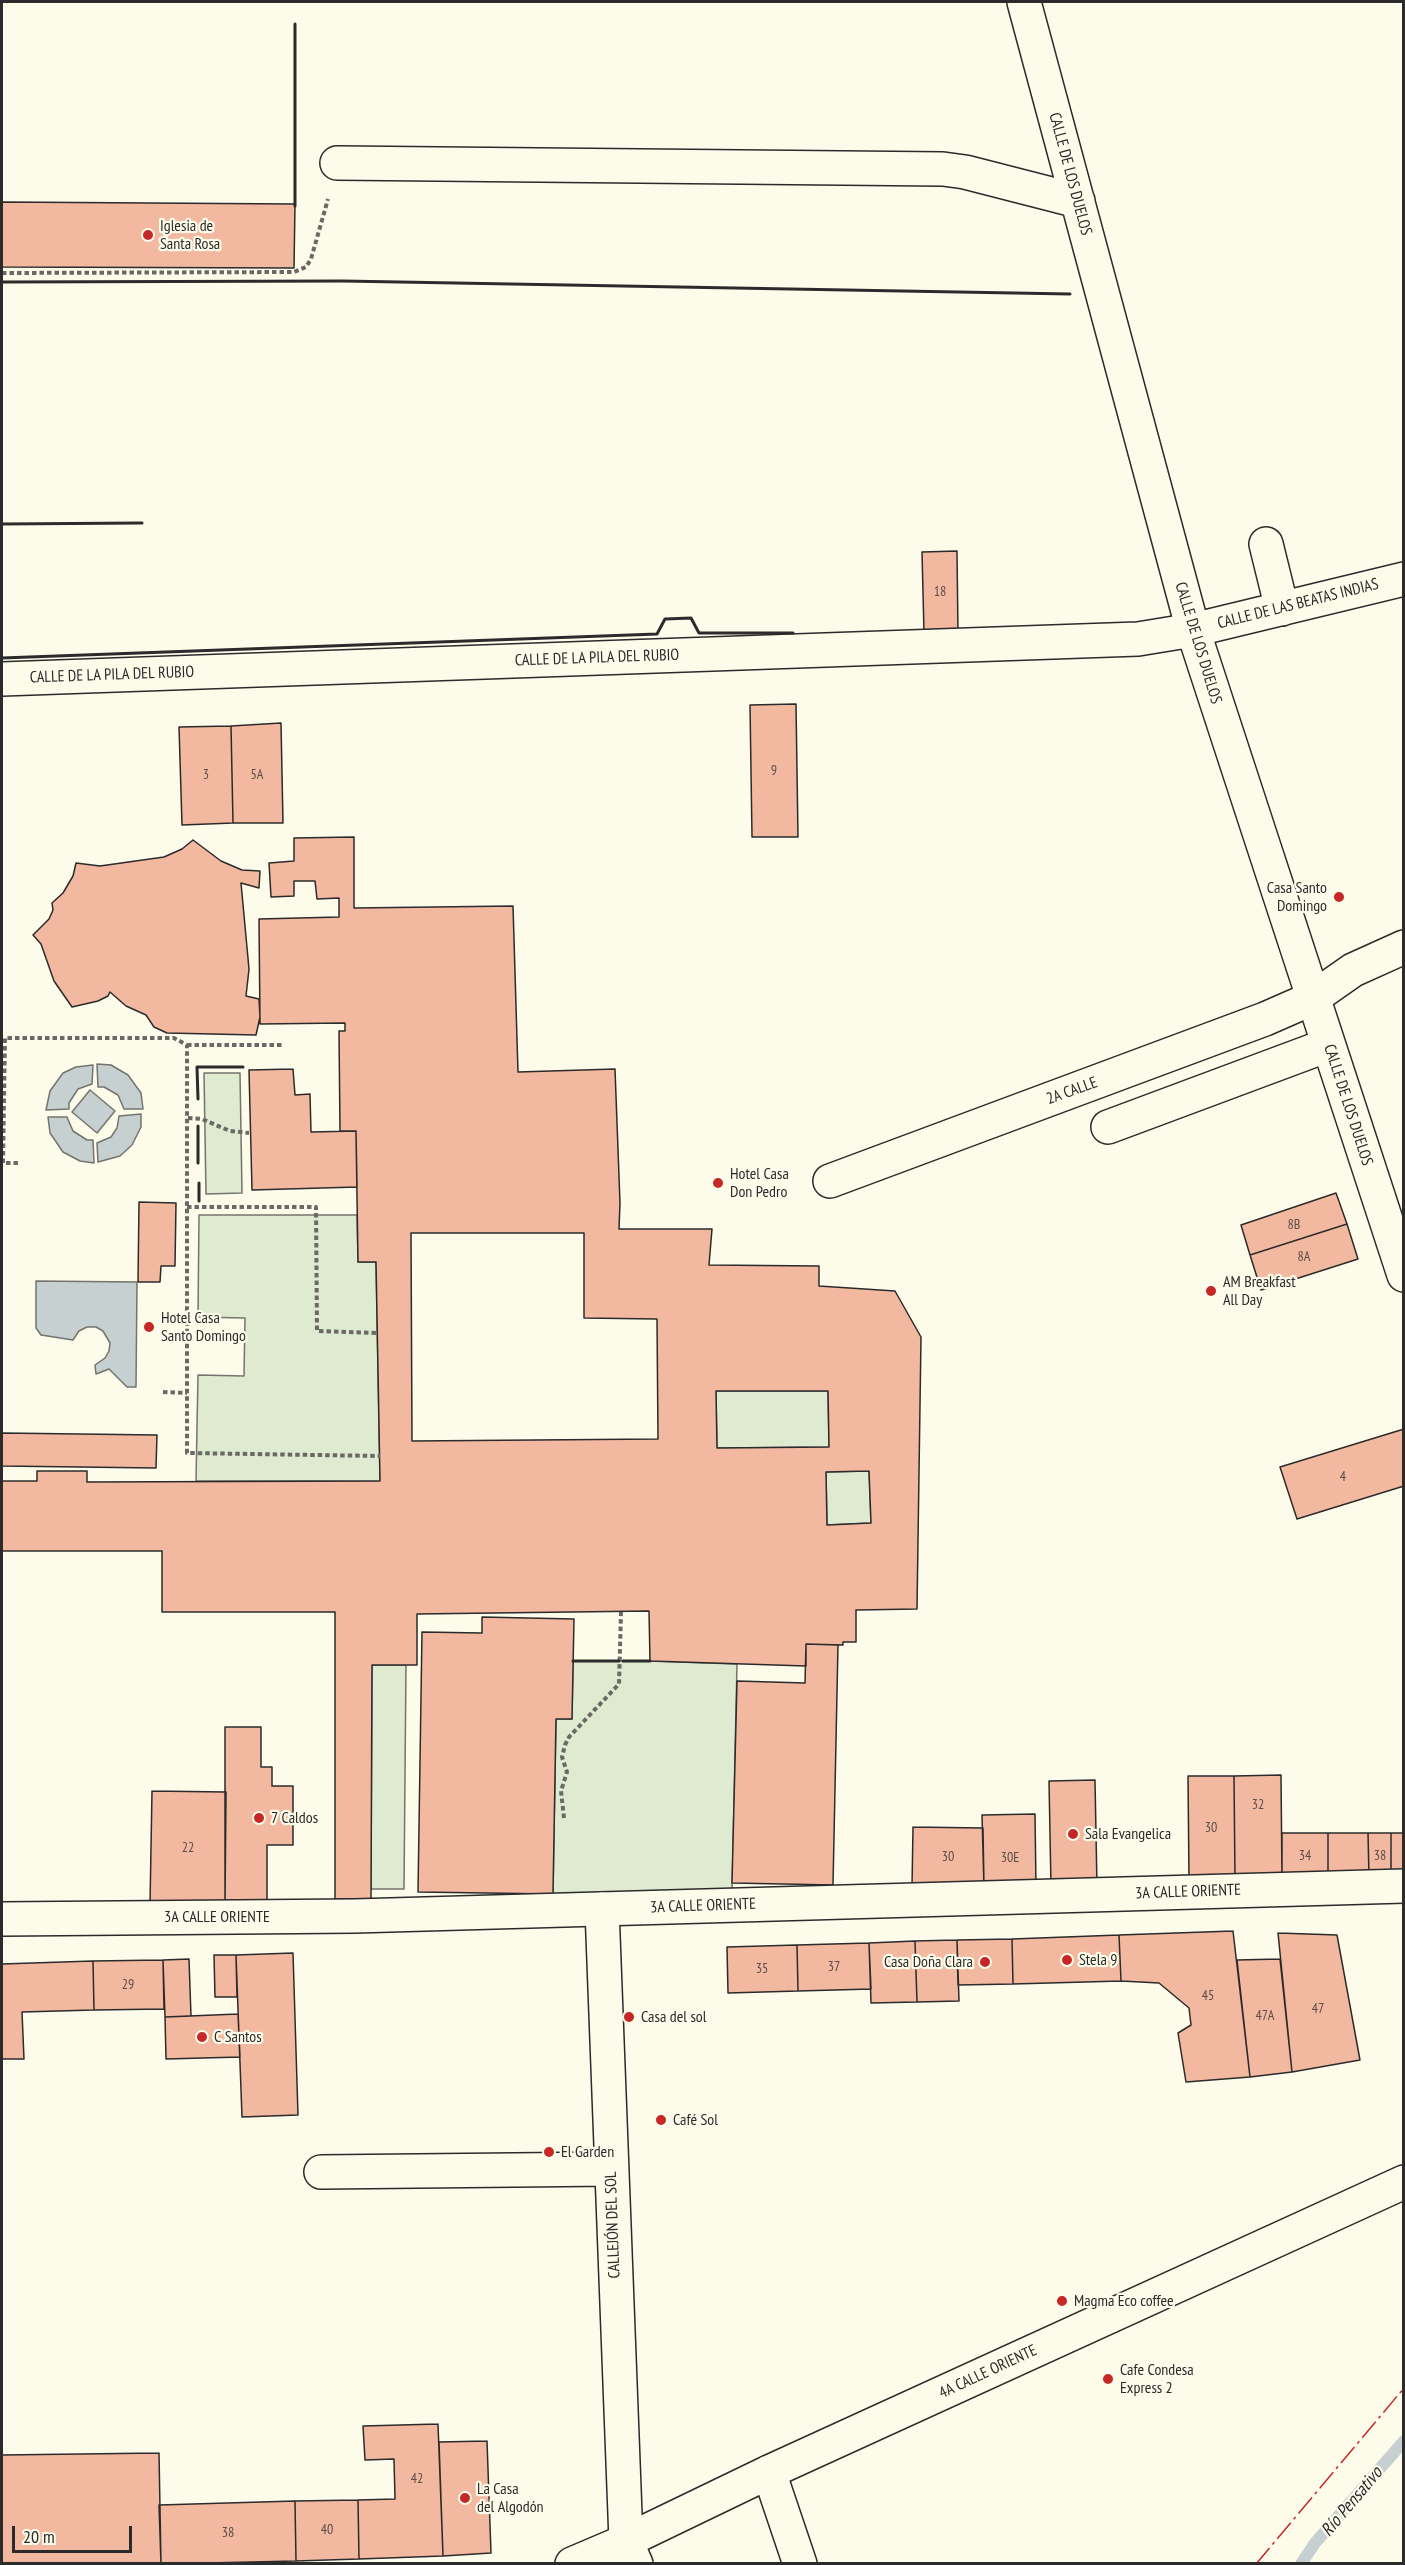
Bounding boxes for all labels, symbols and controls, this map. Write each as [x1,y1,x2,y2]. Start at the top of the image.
street label: CALLE DE LOS DUELOS [1044,110,1096,238]
place label: Iglesia de Santa Rosa [160,216,220,254]
marker: Iglesia de Santa Rosa [141,228,155,242]
street label: CALLE DE LAS BEATAS INDIAS [1215,575,1381,633]
street label: CALLE DE LOS DUELOS [1170,580,1226,706]
house number: 18 [934,584,946,600]
street label: CALLE DE LA PILA DEL RUBIO [515,646,679,670]
street label: CALLE DE LA PILA DEL RUBIO [30,663,194,687]
house number: 9 [771,763,777,779]
house number: 3 [203,767,209,783]
house number: 5A [251,767,263,783]
place label: Casa Santo Domingo [1267,878,1327,916]
marker: Casa Santo Domingo [1332,890,1346,904]
street label: CALLE DE LOS DUELOS [1319,1042,1377,1168]
street label: 2A CALLE [1044,1073,1100,1109]
place label: Hotel Casa Don Pedro [730,1164,789,1202]
marker: Hotel Casa Don Pedro [711,1176,725,1190]
house number: 8B [1288,1217,1300,1233]
house number: 8A [1298,1249,1310,1265]
place label: AM Breakfast All Day [1223,1272,1296,1310]
marker: AM Breakfast All Day [1204,1284,1218,1298]
place label: Hotel Casa Santo Domingo [161,1308,246,1346]
marker: Hotel Casa Santo Domingo [142,1320,156,1334]
house number: 4 [1340,1469,1346,1485]
house number: 32 [1252,1797,1264,1813]
place label: 7 Caldos [271,1808,318,1828]
marker: 7 Caldos [252,1811,266,1825]
house number: 30 [1205,1820,1217,1836]
place label: Sala Evangelica [1085,1824,1171,1844]
marker: Sala Evangelica [1066,1827,1080,1841]
house number: 22 [182,1840,194,1856]
house number: 34 [1299,1848,1311,1864]
house number: 38 [1374,1848,1386,1864]
house number: 30 [942,1849,954,1865]
house number: 30E [1001,1850,1019,1866]
street label: 3A CALLE ORIENTE [1135,1881,1241,1903]
street label: 3A CALLE ORIENTE [650,1895,756,1917]
street label: 3A CALLE ORIENTE [164,1907,270,1927]
place label: Stela 9 [1079,1950,1117,1970]
place label: Casa Doña Clara [884,1952,973,1972]
marker: Stela 9 [1060,1953,1074,1967]
marker: Casa Doña Clara [978,1955,992,1969]
house number: 37 [828,1959,840,1975]
house number: 35 [756,1961,768,1977]
house number: 29 [122,1977,134,1993]
house number: 45 [1202,1988,1214,2004]
house number: 47 [1312,2001,1324,2017]
place label: Casa del sol [641,2007,706,2027]
house number: 47A [1256,2008,1274,2024]
marker: Casa del sol [622,2010,636,2024]
place label: C Santos [214,2027,262,2047]
marker: C Santos [195,2030,209,2044]
place label: Café Sol [673,2110,718,2130]
marker: Café Sol [654,2113,668,2127]
place label: El Garden [561,2142,614,2162]
marker: El Garden [542,2145,556,2159]
street label: CALLEJÓN DEL SOL [602,2171,624,2279]
place label: Magma Eco coffee [1074,2291,1174,2311]
marker: Magma Eco coffee [1055,2294,1069,2308]
street label: 4A CALLE ORIENTE [936,2341,1040,2403]
place label: Cafe Condesa Express 2 [1120,2360,1194,2398]
marker: Cafe Condesa Express 2 [1101,2372,1115,2386]
water label: Río Pensativo [1317,2463,1387,2541]
house number: 42 [411,2471,423,2487]
place label: La Casa del Algodón [477,2479,544,2517]
marker: La Casa del Algodón [458,2491,472,2505]
scale bar [15,2514,135,2552]
house number: 40 [321,2522,333,2538]
text: 20 m [23,2525,55,2548]
house number: 38 [222,2525,234,2541]

